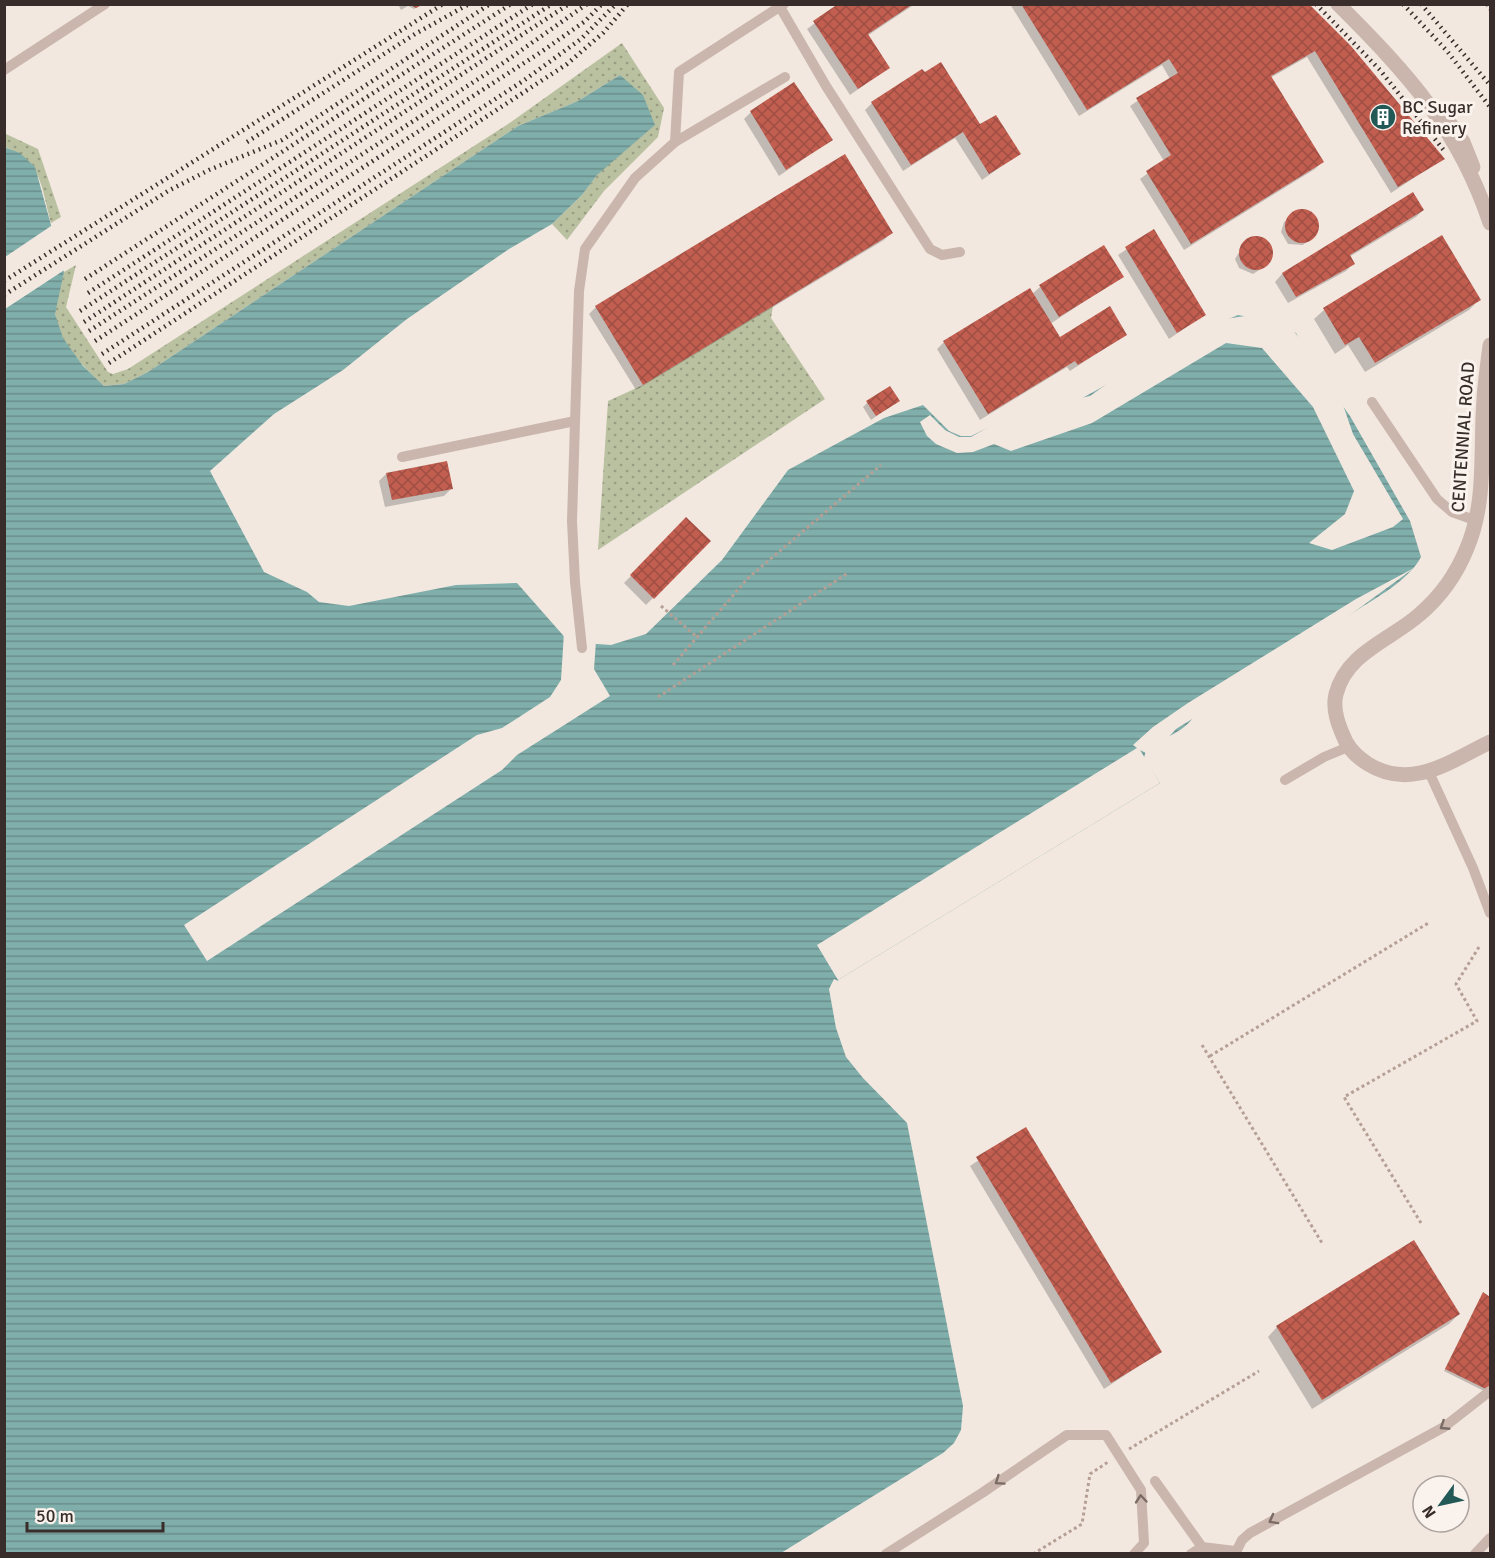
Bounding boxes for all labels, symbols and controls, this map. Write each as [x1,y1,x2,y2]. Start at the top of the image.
place label: BC Sugar Refinery [1402,96,1473,139]
building icon: BC Sugar Refinery [1368,102,1398,132]
street label: CENTENNIAL ROAD [1447,361,1479,513]
one-way arrow [1439,1419,1450,1430]
one-way arrow [995,1474,1006,1485]
north arrow [1411,1474,1471,1534]
one-way arrow [1135,1494,1148,1503]
scale bar [27,1495,164,1533]
text: N [1418,1502,1441,1522]
text: 50 m [36,1505,74,1527]
one-way arrow [1269,1513,1279,1524]

